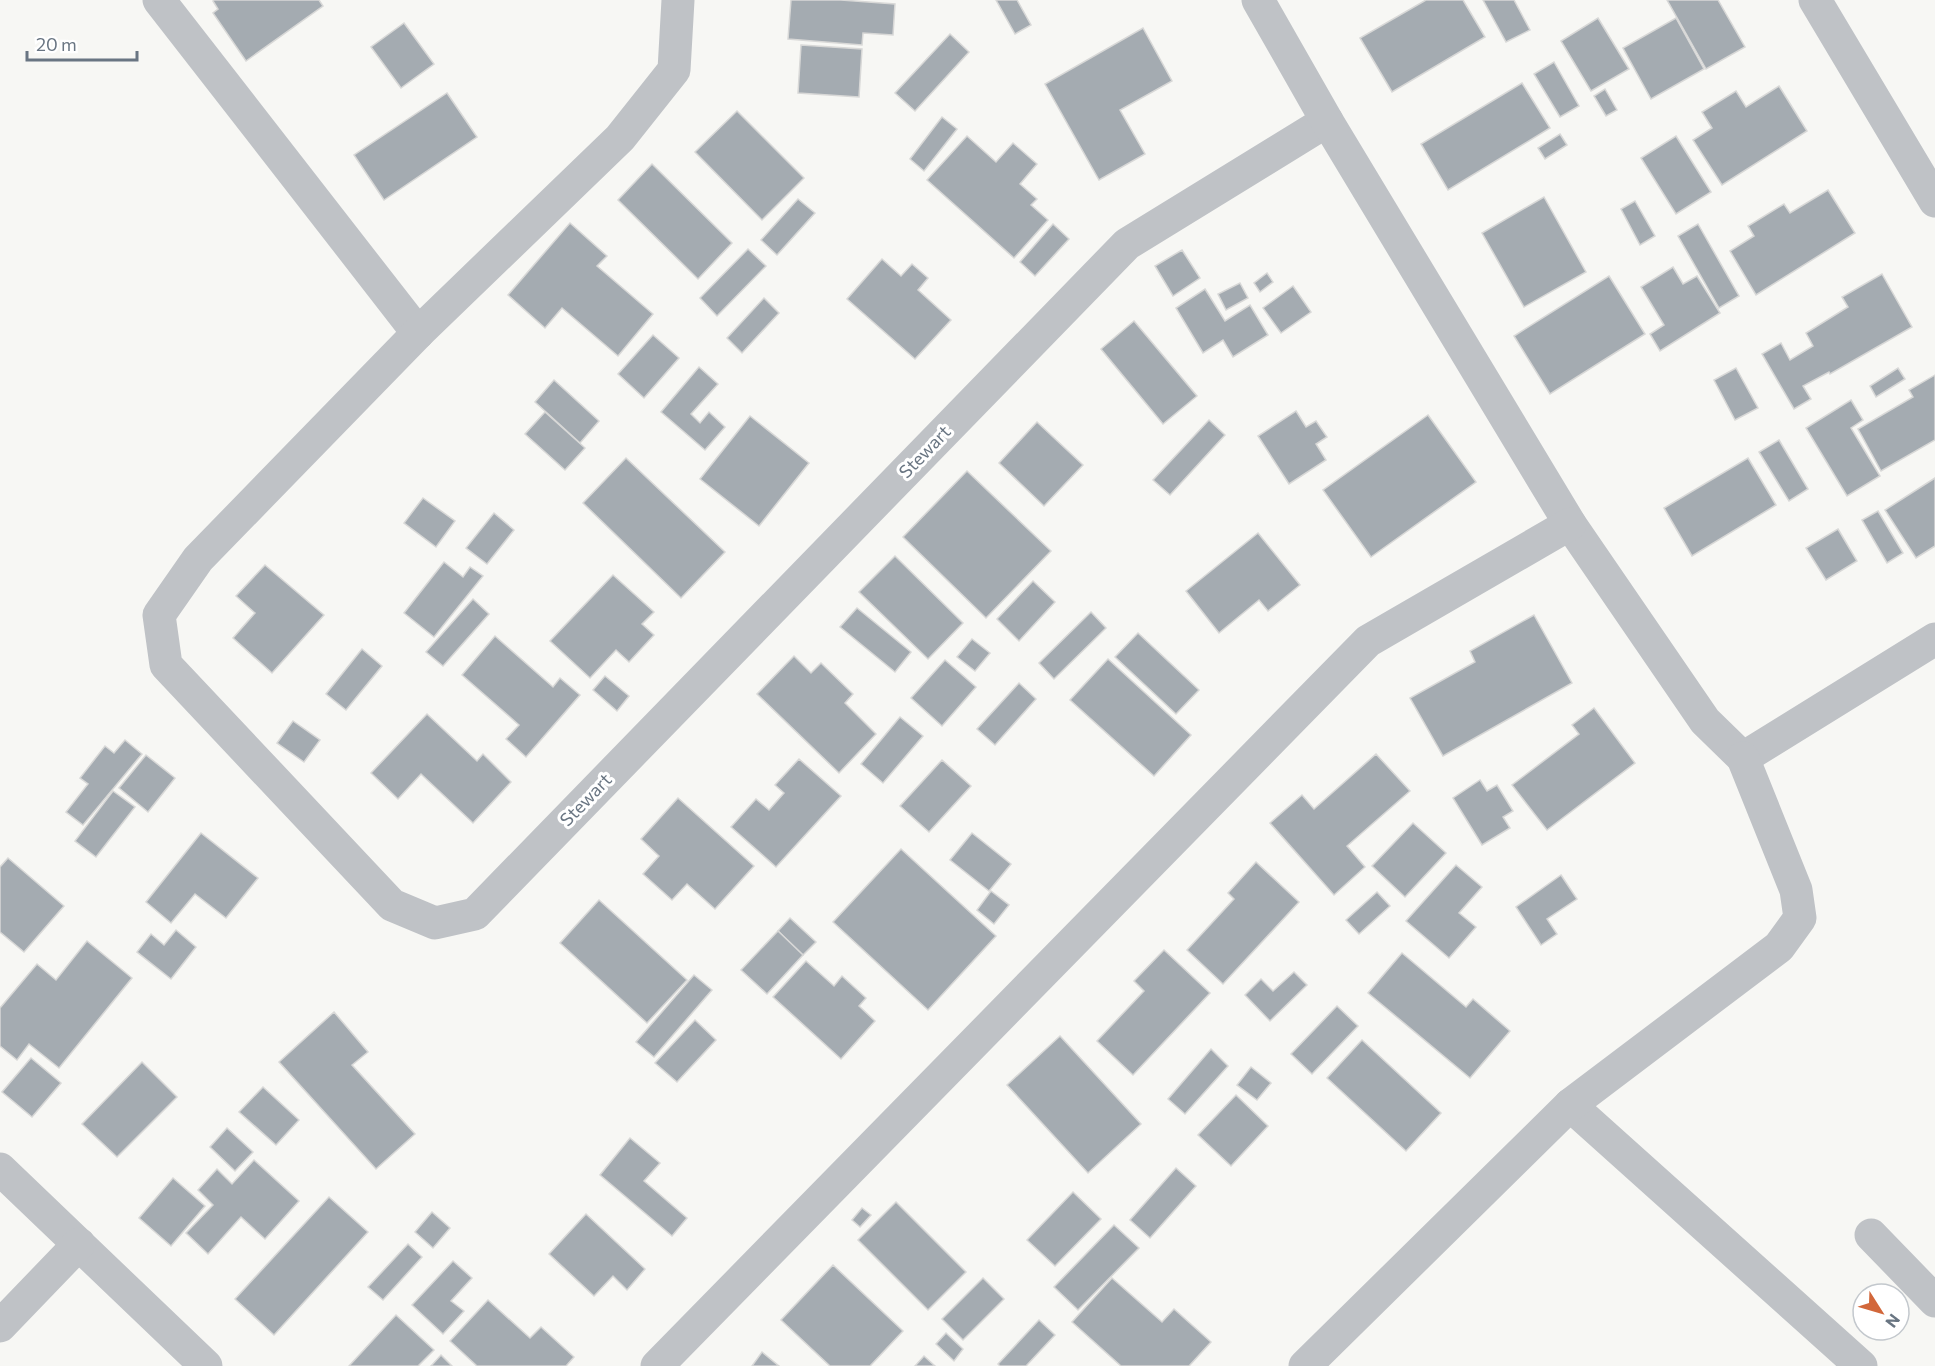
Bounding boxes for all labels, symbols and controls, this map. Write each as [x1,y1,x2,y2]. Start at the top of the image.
scale bar [27,24,136,62]
text: 20 m [36,33,77,55]
street label: Stewart [894,420,955,482]
street label: Stewart [555,768,616,830]
north arrow [1851,1282,1911,1342]
text: N [1882,1311,1905,1332]

